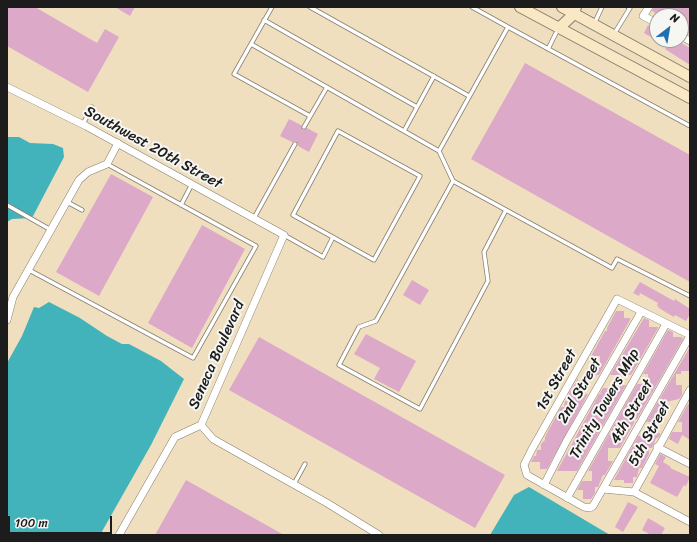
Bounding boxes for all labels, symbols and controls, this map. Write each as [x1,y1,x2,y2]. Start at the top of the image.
north arrow [649,8,689,48]
text: N [667,8,683,28]
street label: Southwest 20th Street [81,103,225,193]
street label: Seneca Boulevard [185,298,249,412]
street label: 1st Street [533,346,581,414]
street label: Trinity Towers Mhp [566,346,644,462]
street label: 2nd Street [554,355,606,427]
street label: 4th Street [606,377,658,447]
street label: 5th Street [625,399,675,469]
scale bar [10,508,114,534]
text: 100 m [15,512,48,534]

